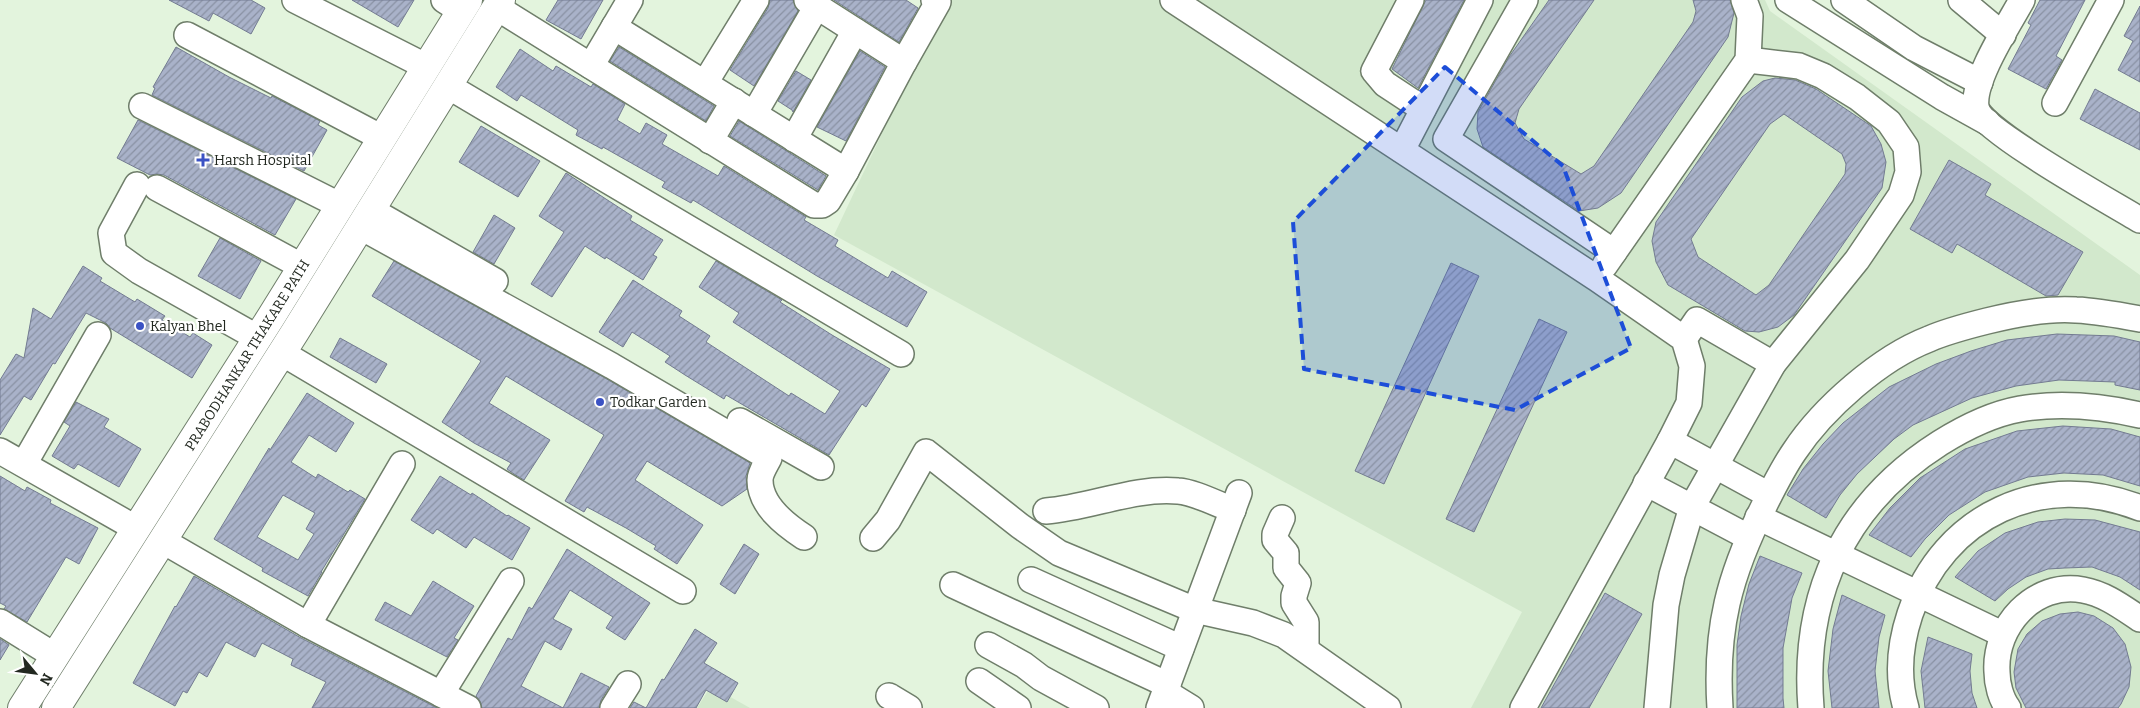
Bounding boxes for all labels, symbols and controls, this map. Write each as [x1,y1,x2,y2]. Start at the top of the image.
place label: Harsh Hospital [214,152,312,169]
marker: Harsh Hospital [196,153,210,167]
street label: PRABODHANKAR THAKARE PATH [181,257,313,454]
place label: Kalyan Bhel [150,318,227,335]
marker: Kalyan Bhel [134,320,146,332]
place label: Todkar Garden [610,394,707,411]
marker: Todkar Garden [594,396,606,408]
north arrow [10,648,60,698]
text: N [36,670,56,688]

